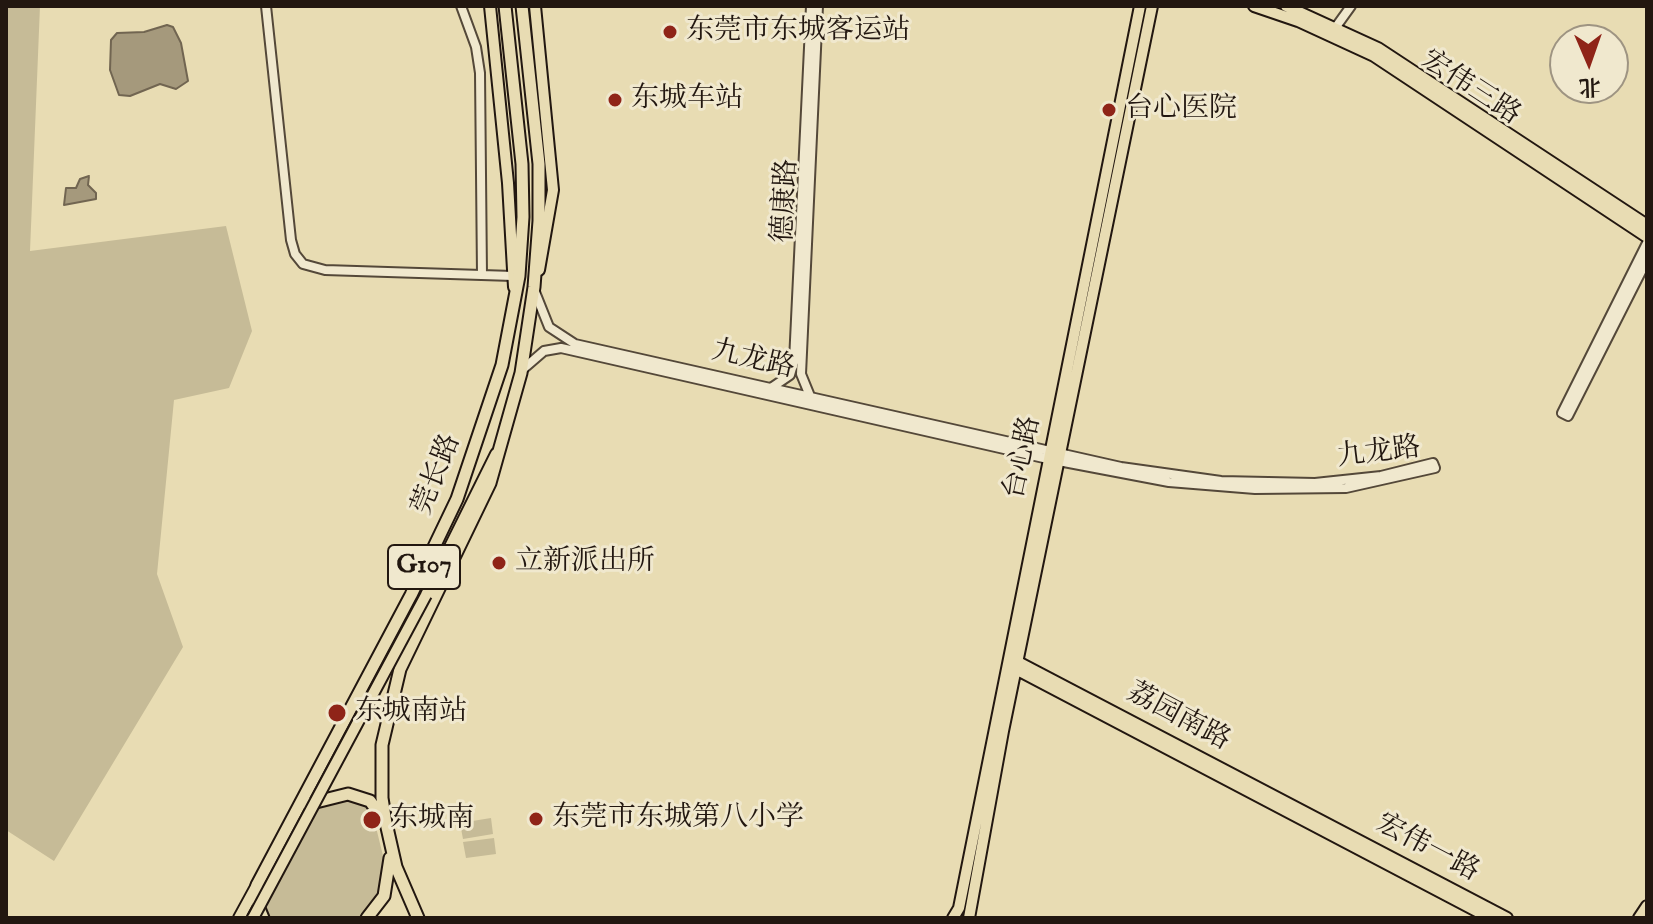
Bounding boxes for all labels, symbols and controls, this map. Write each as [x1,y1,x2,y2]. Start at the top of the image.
place label: 东莞市东城客运站 [686,15,910,49]
marker: 东莞市东城客运站 [661,23,679,41]
north arrow [1549,24,1629,104]
street label: 宏伟三路 [1414,44,1526,134]
text: 北 [1578,72,1601,100]
place label: 东城车站 [631,83,743,117]
marker: 东城车站 [606,91,624,109]
place label: 台心医院 [1125,93,1237,127]
marker: 台心医院 [1100,101,1118,119]
street label: 德康路 [768,158,806,244]
street label: 九龙路 [708,335,798,387]
street label: 台心路 [999,413,1049,503]
street label: 莞长路 [407,430,469,520]
street label: 九龙路 [1335,432,1423,476]
road number: G107 [388,545,460,589]
place label: 立新派出所 [515,546,655,580]
marker: 立新派出所 [490,554,508,572]
street label: 荔园南路 [1121,677,1235,759]
place label: 东城南站 [355,696,467,730]
marker: 东城南站 [326,702,348,724]
place label: 东莞市东城第八小学 [552,802,804,836]
place label: 东城南 [390,803,474,837]
street label: 宏伟一路 [1370,808,1484,890]
marker: 东城南 [361,809,383,831]
marker: 东莞市东城第八小学 [527,810,545,828]

